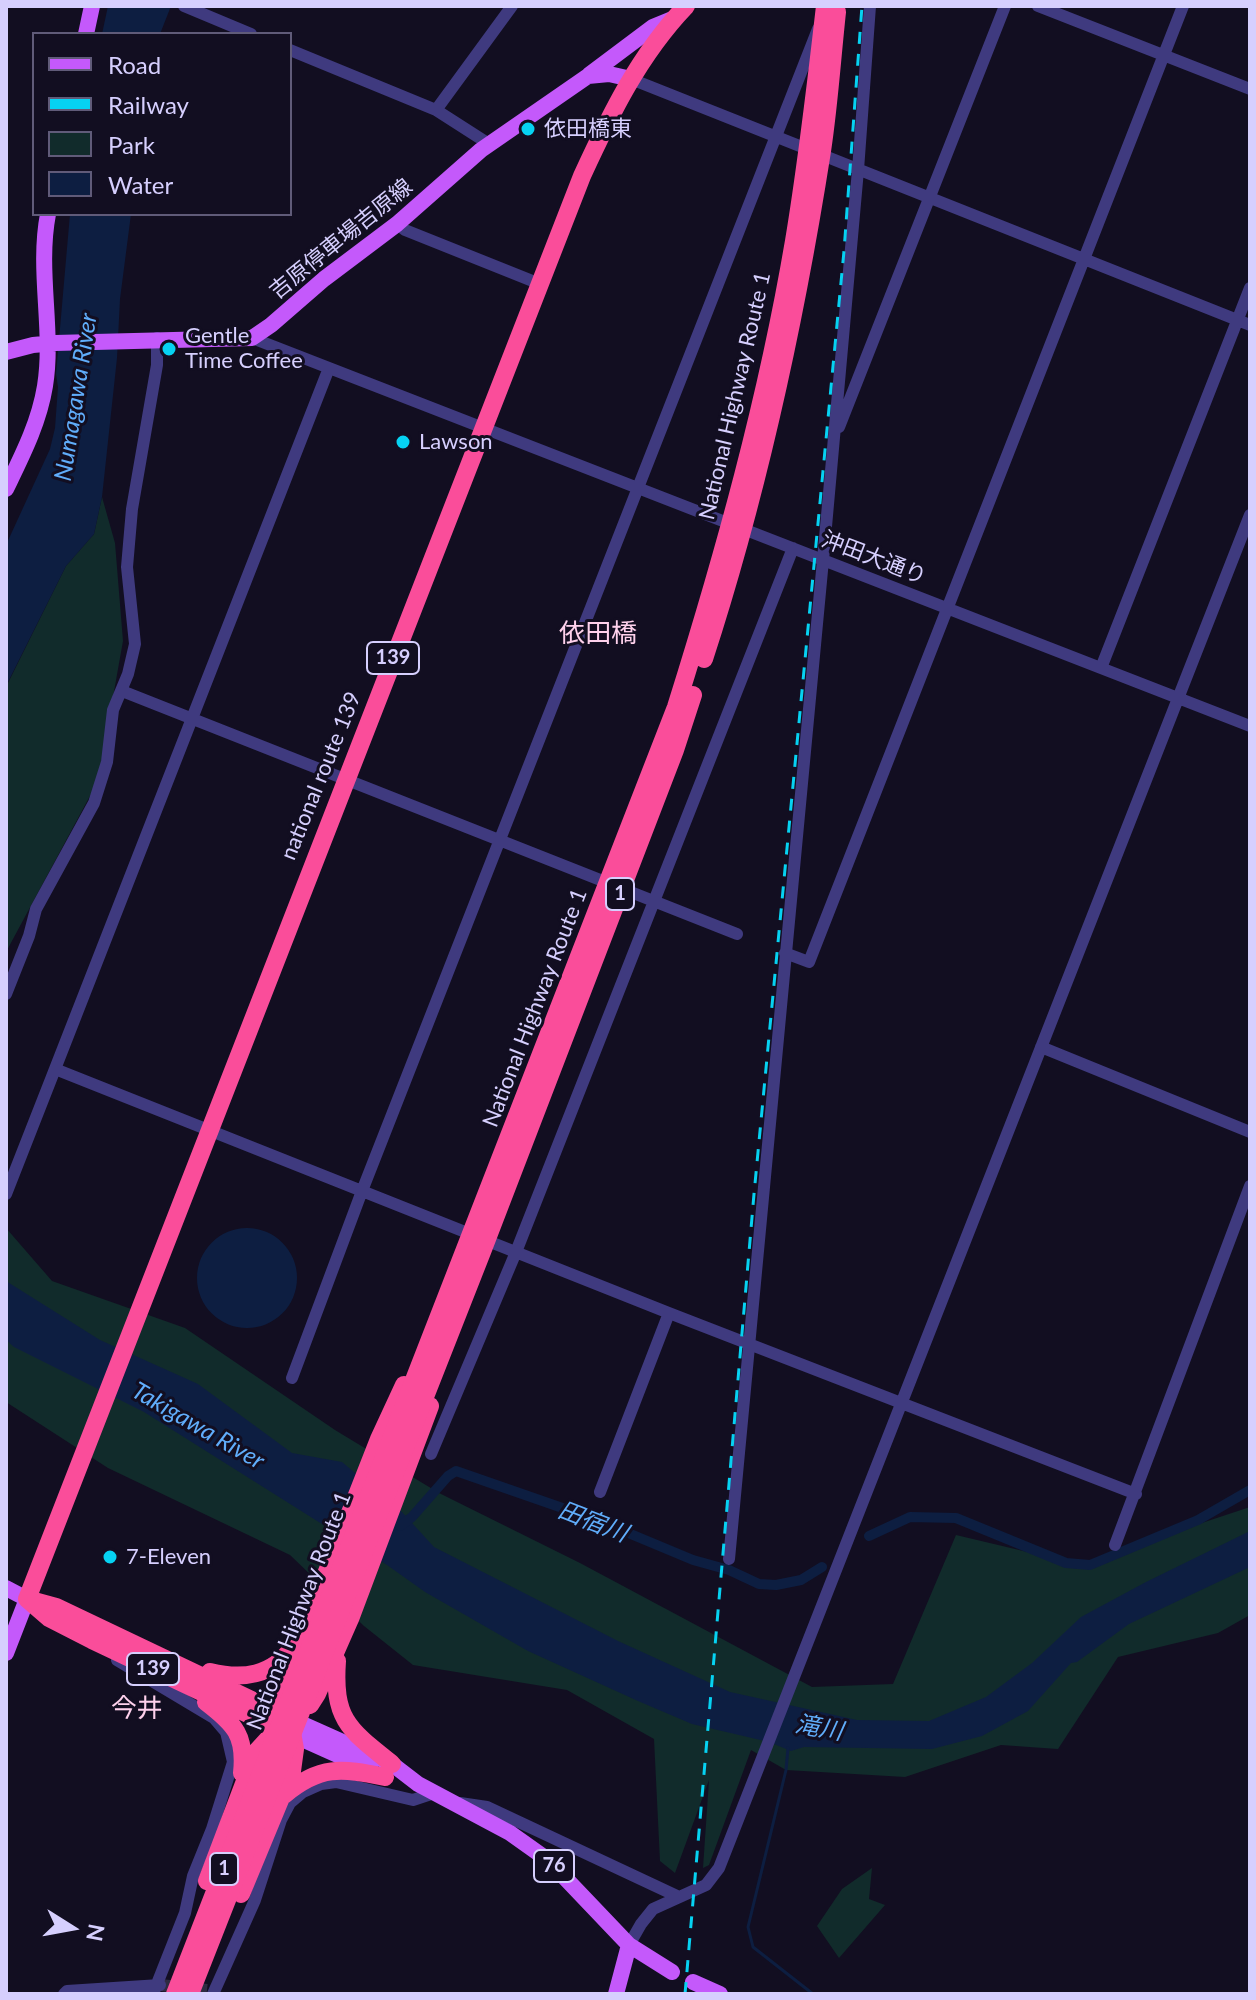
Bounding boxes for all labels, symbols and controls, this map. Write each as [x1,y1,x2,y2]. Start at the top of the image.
legend [32,32,292,216]
text: Road [108,50,161,79]
text: Railway [108,90,189,119]
place label: 依田橋東 [544,116,632,142]
marker: 依田橋東 [519,120,537,138]
text: Park [108,130,155,159]
text: Water [108,170,173,199]
street label: 吉原停車場吉原線 [264,173,418,305]
street label: National Highway Route 1 [694,270,776,522]
water label: Numagawa River [49,311,103,483]
place label: Gentle Time Coffee [185,323,303,374]
marker: Gentle Time Coffee [160,340,178,358]
place label: Lawson [419,429,493,455]
marker: Lawson [394,433,412,451]
street label: 沖田大通り [818,526,930,590]
district label: 依田橋 [559,618,637,650]
road number: 139 [367,642,419,674]
street label: national route 139 [275,688,367,864]
road number: 1 [606,878,634,910]
street label: National Highway Route 1 [477,885,593,1131]
water label: Takigawa River [127,1376,269,1476]
street label: National Highway Route 1 [241,1488,357,1734]
water label: 田宿川 [554,1496,632,1548]
place label: 7-Eleven [126,1544,211,1570]
marker: 7-Eleven [101,1548,119,1566]
road number: 139 [127,1653,179,1685]
district label: 今井 [111,1693,163,1725]
water label: 滝川 [793,1710,845,1746]
road number: 76 [534,1850,574,1882]
road number: 1 [210,1853,238,1885]
north arrow [32,1888,112,1968]
text: N [81,1922,111,1944]

